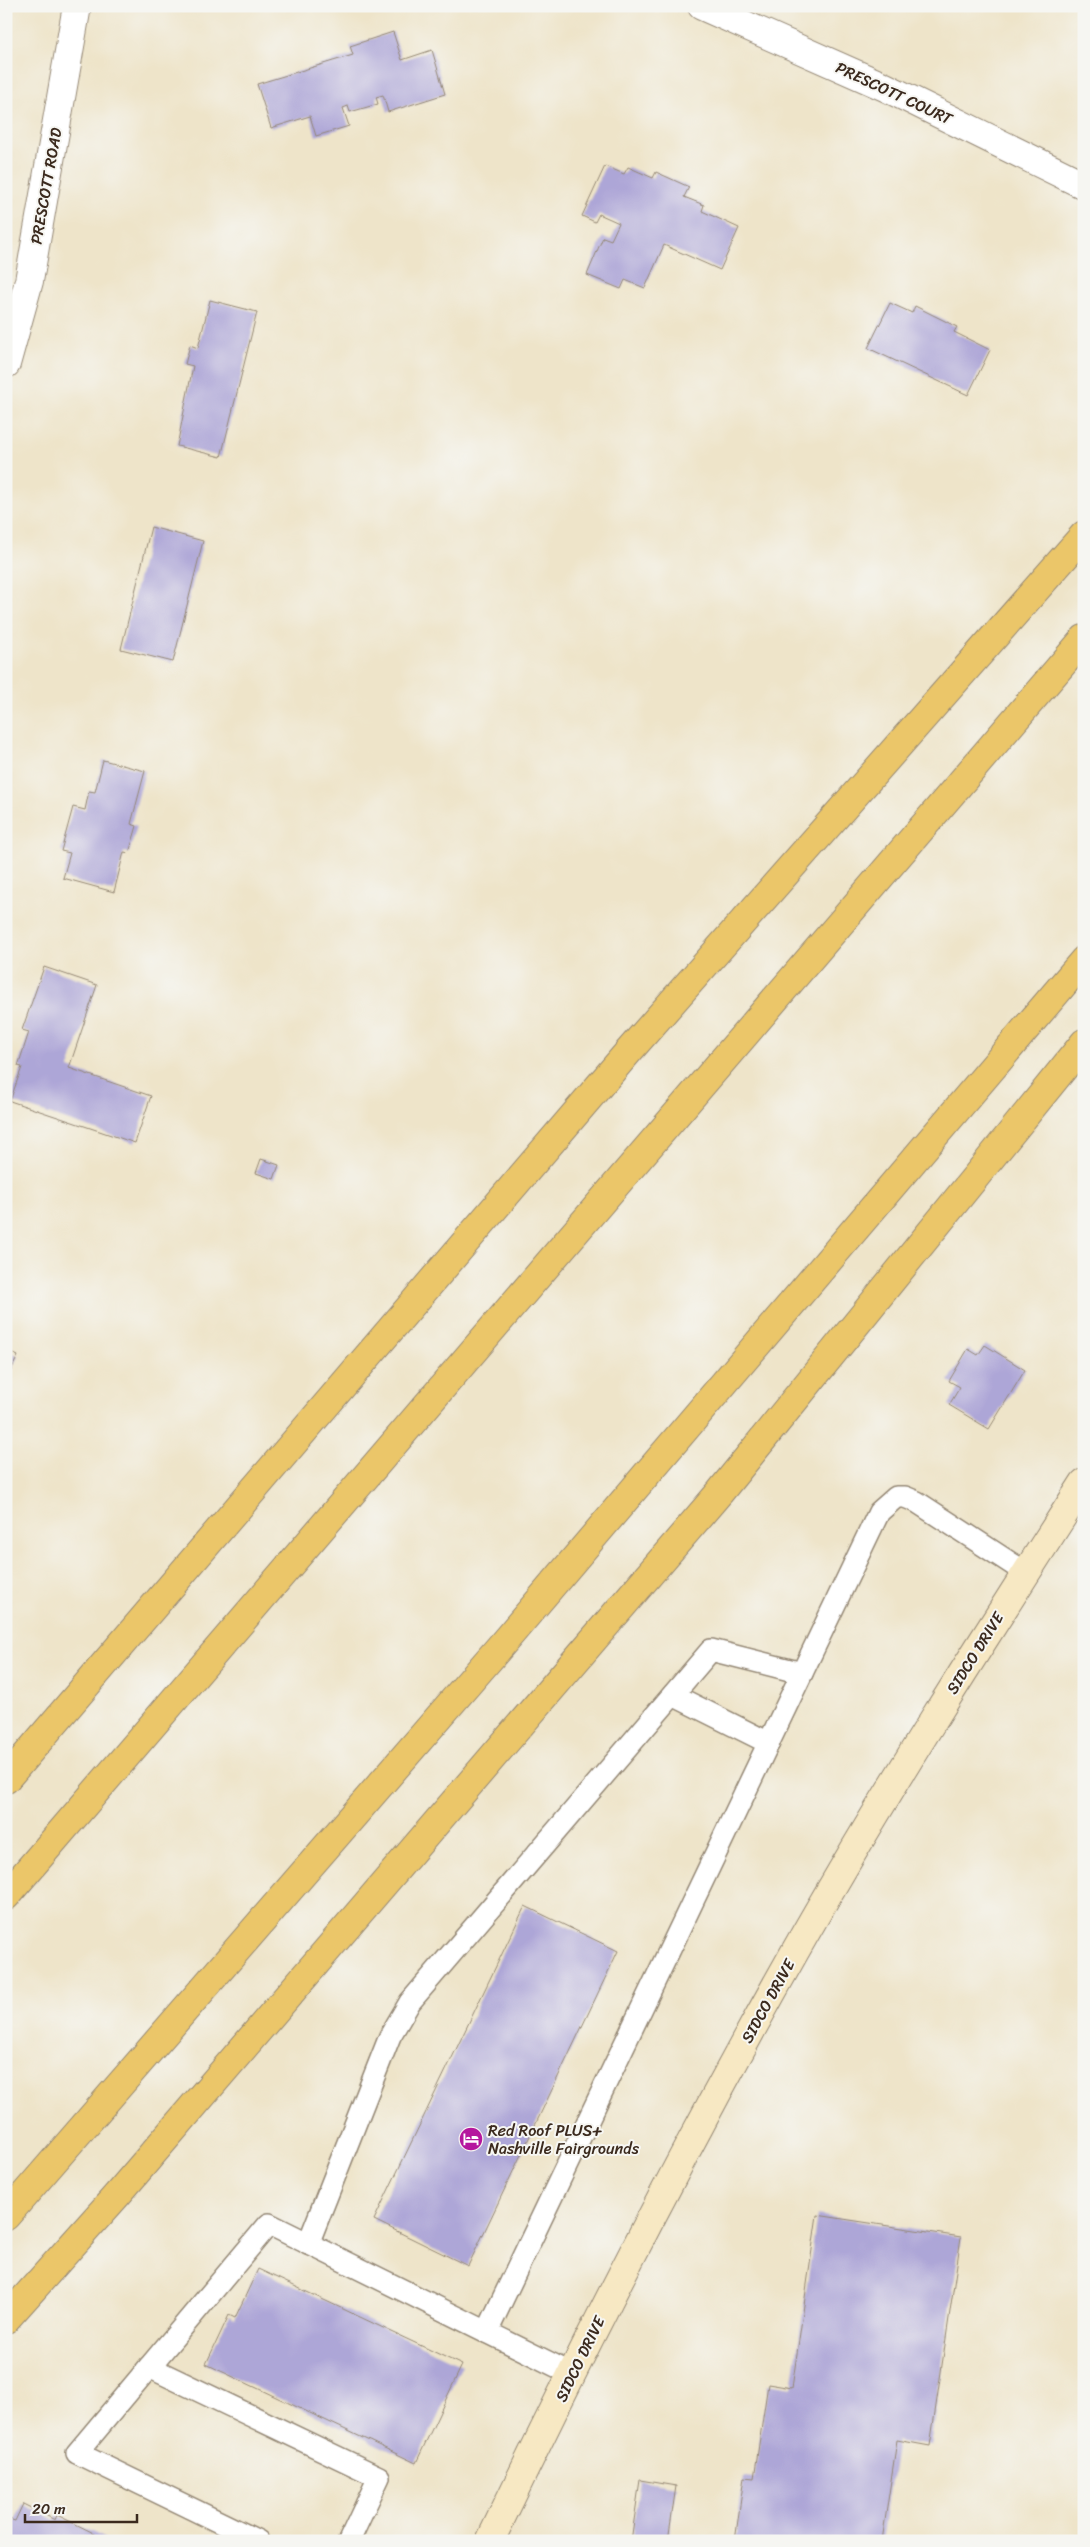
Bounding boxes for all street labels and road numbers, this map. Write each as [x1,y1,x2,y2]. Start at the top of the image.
street label: PRESCOTT COURT [831,53,958,133]
street label: PRESCOTT ROAD [21,125,71,247]
street label: SIDCO DRIVE [938,1605,1012,1700]
street label: SIDCO DRIVE [733,1952,804,2049]
street label: SIDCO DRIVE [547,2310,614,2407]

